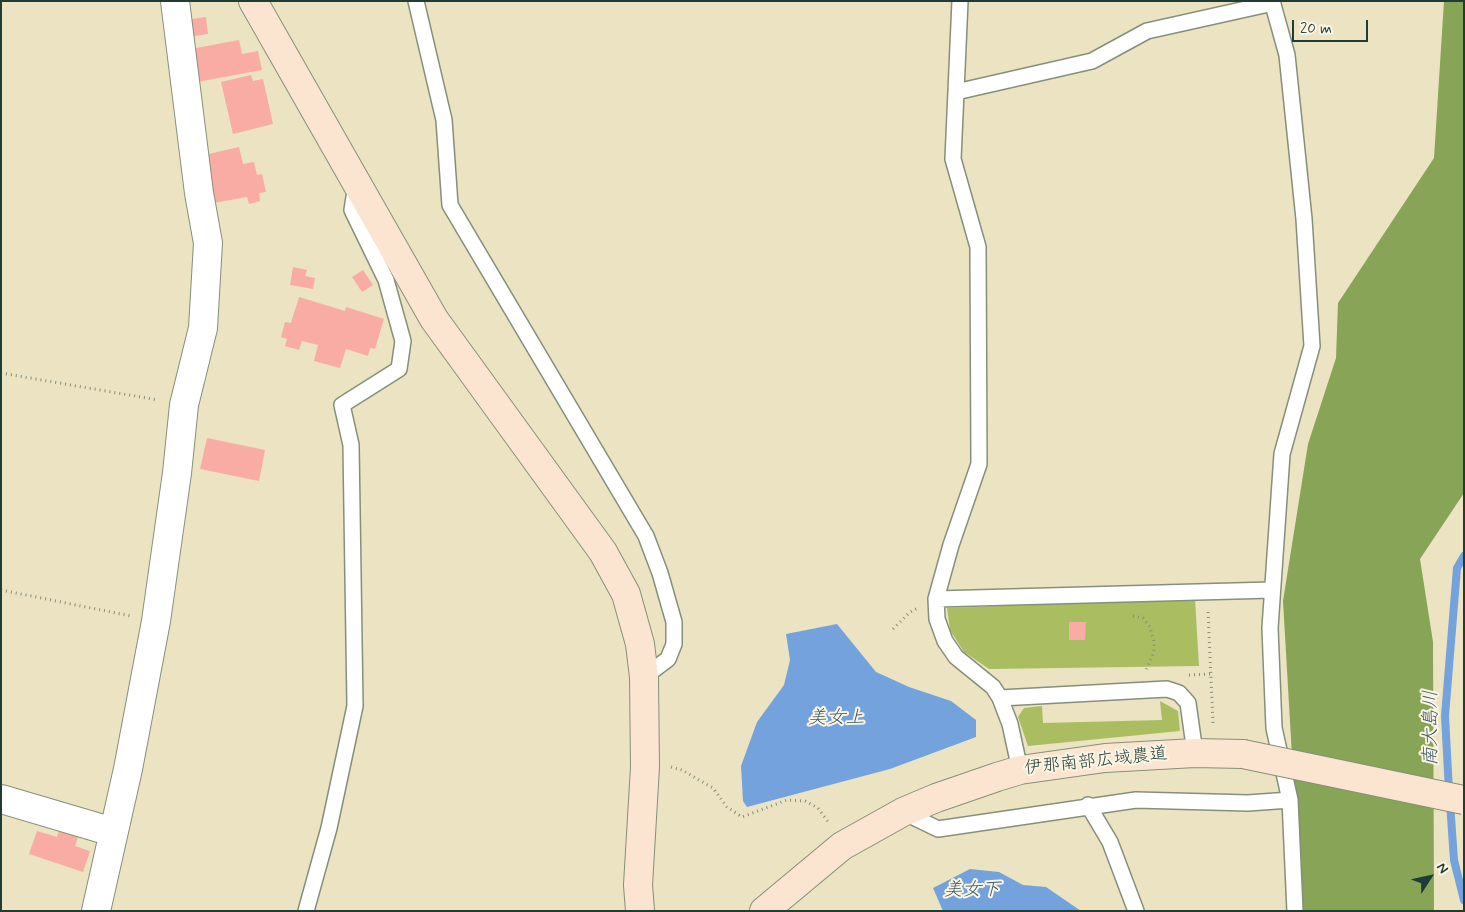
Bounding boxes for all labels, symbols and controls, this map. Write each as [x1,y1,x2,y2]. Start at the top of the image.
scale bar [1295,10,1371,42]
text: 20 m [1300,19,1332,39]
water label: 南大島川 [1421,690,1443,766]
water label: 美女上 [808,708,864,730]
street label: 伊那南部広域農道 [1023,744,1169,780]
north arrow [1405,852,1455,902]
text: N [1432,859,1452,877]
water label: 美女下 [944,880,1000,902]

